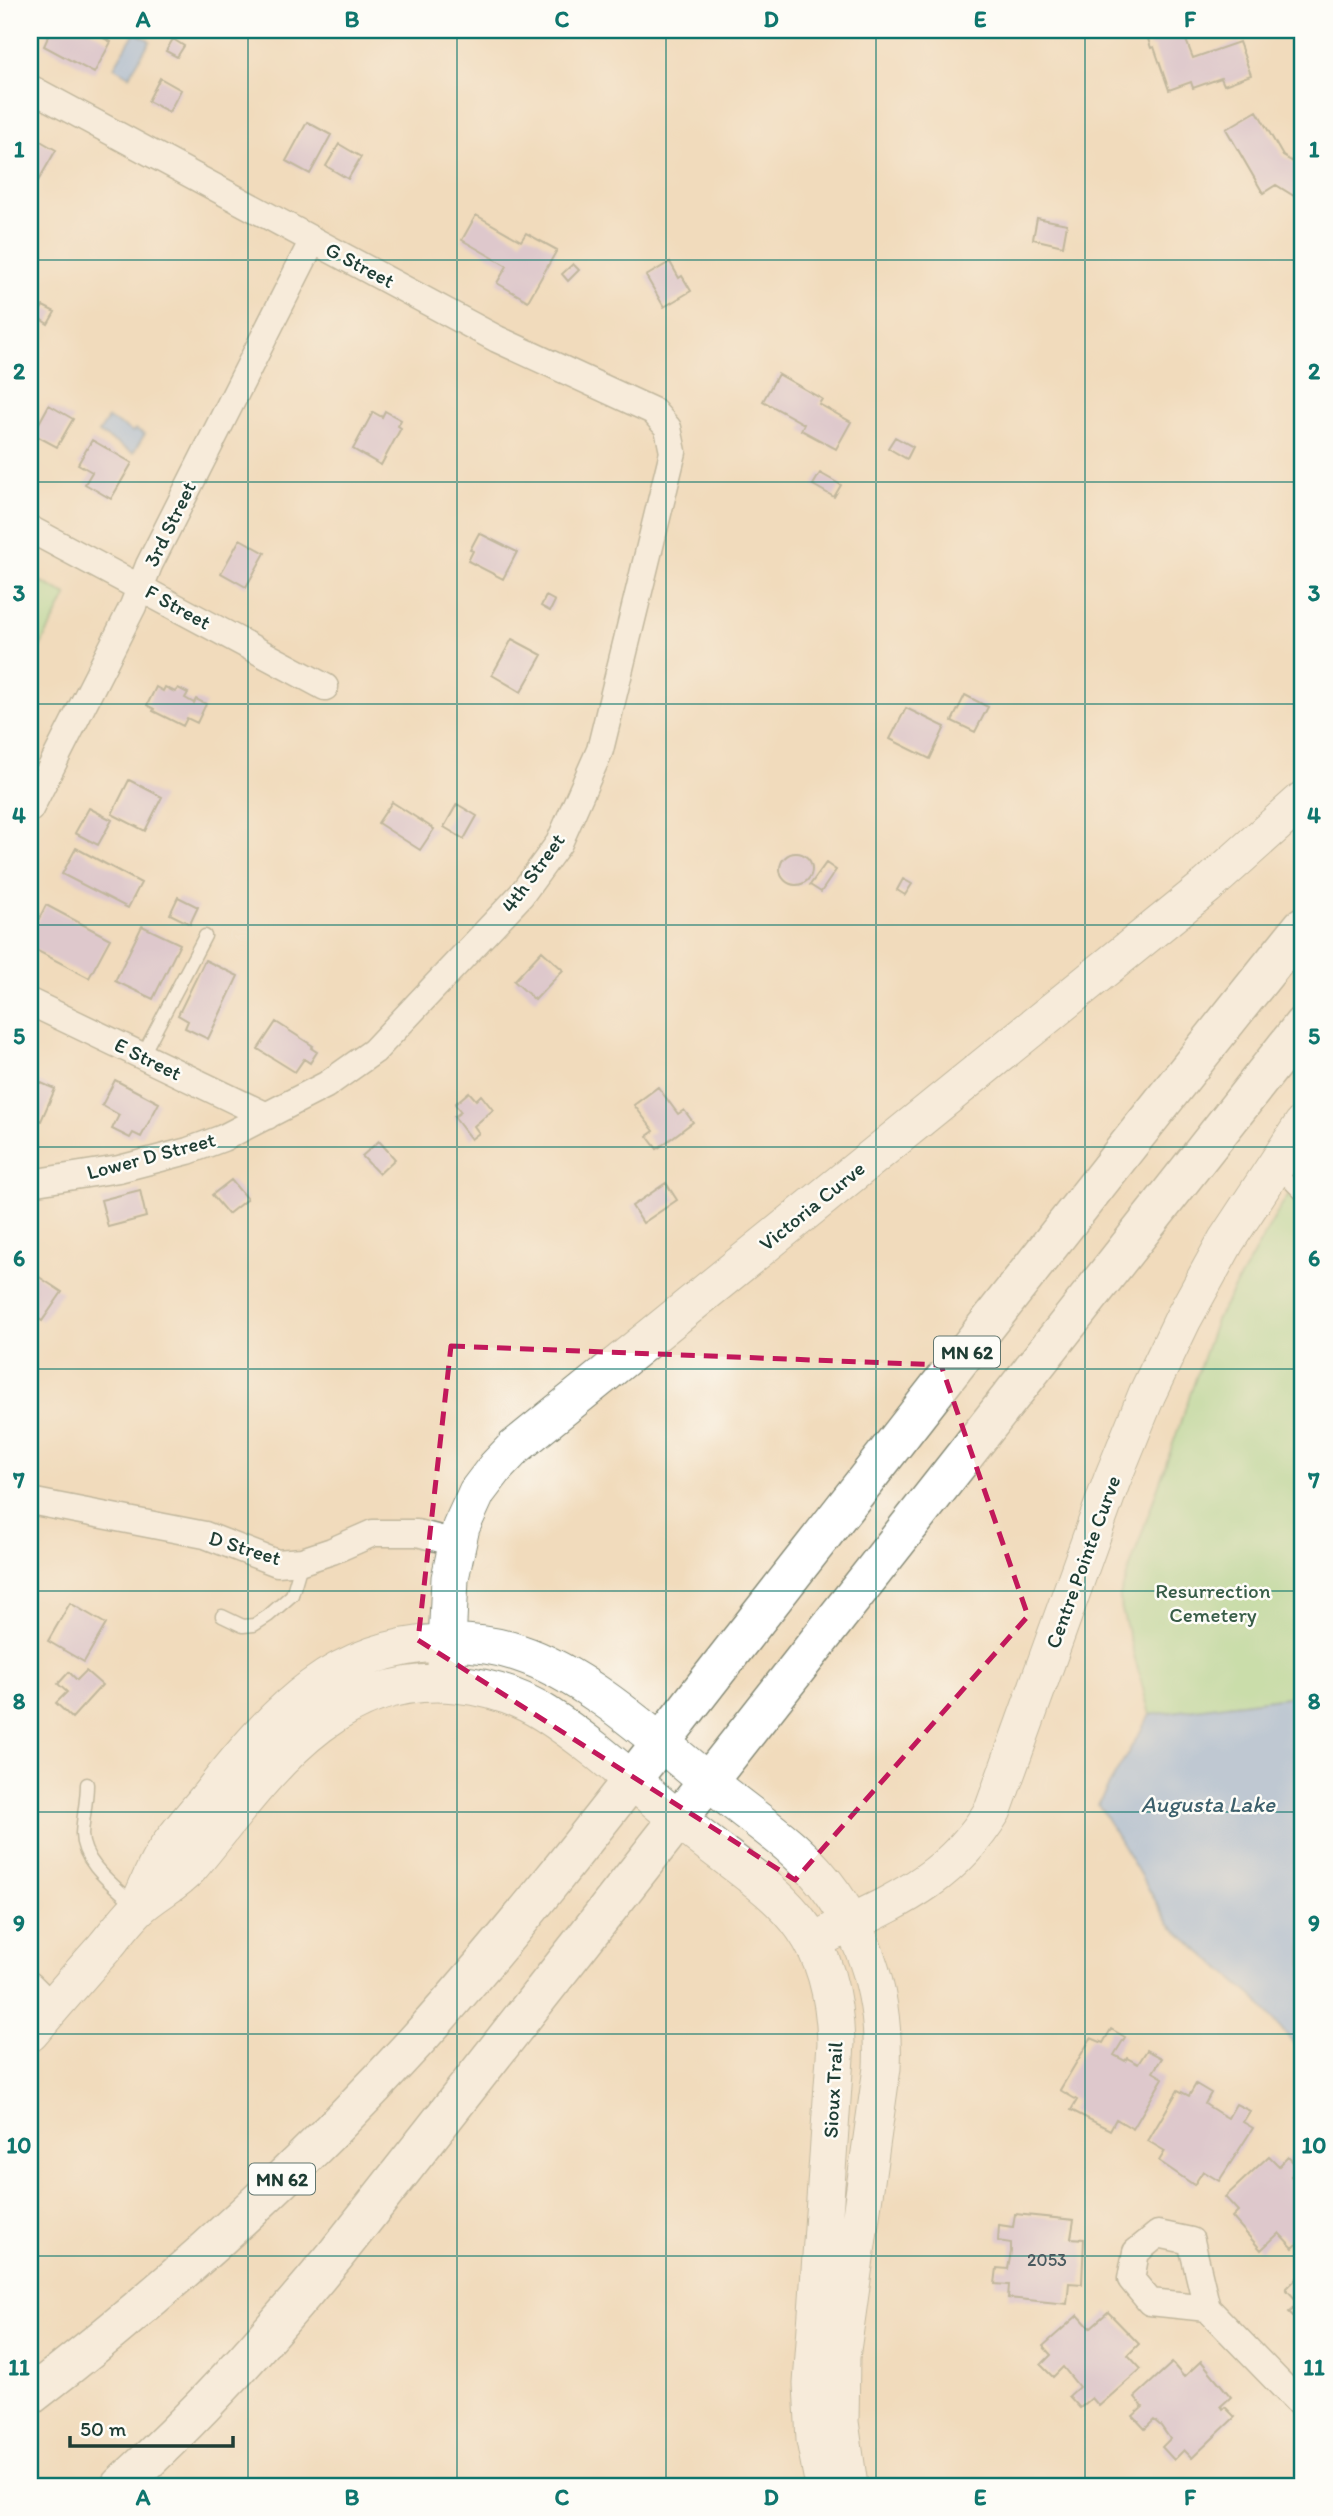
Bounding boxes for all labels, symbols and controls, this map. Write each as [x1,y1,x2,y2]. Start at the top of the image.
text: A [135,5,151,33]
text: B [345,5,360,33]
text: C [555,5,570,33]
text: D [763,5,779,33]
text: E [974,5,987,33]
text: F [1184,5,1197,33]
text: 1 [14,135,25,163]
text: 1 [1309,135,1320,163]
street label: G Street [321,236,399,293]
text: 2 [13,357,26,385]
text: 2 [1308,357,1321,385]
street label: 3rd Street [138,477,201,570]
street label: F Street [141,578,215,635]
text: 3 [13,579,26,607]
text: 3 [1308,579,1321,607]
text: 4 [12,801,26,829]
text: 4 [1307,801,1321,829]
street label: 4th Street [495,828,570,917]
text: 5 [13,1022,25,1050]
text: 5 [1308,1022,1320,1050]
street label: E Street [110,1032,186,1086]
street label: Lower D Street [84,1126,218,1185]
street label: Victoria Curve [754,1155,870,1256]
text: 6 [13,1244,25,1272]
text: 6 [1308,1244,1320,1272]
road number: MN 62 [934,1336,1000,1368]
text: 7 [12,1466,25,1494]
text: 7 [1307,1466,1320,1494]
street label: Centre Pointe Curve [1040,1472,1125,1652]
street label: D Street [206,1525,284,1570]
park label: Resurrection Cemetery [1155,1578,1271,1627]
text: 8 [13,1687,26,1715]
text: 8 [1308,1687,1321,1715]
water label: Augusta Lake [1141,1790,1276,1818]
text: 9 [13,1909,25,1937]
text: 9 [1308,1909,1320,1937]
street label: Sioux Trail [817,2041,848,2139]
text: 10 [7,2131,31,2159]
text: 10 [1302,2131,1326,2159]
road number: MN 62 [249,2164,315,2194]
house number: 2053 [1027,2249,1067,2271]
text: 11 [8,2353,30,2381]
text: 11 [1303,2353,1325,2381]
scale bar [70,2404,233,2448]
text: 50 m [80,2416,127,2441]
text: A [135,2483,151,2511]
text: B [345,2483,360,2511]
text: C [555,2483,570,2511]
text: D [763,2483,779,2511]
text: E [974,2483,987,2511]
text: F [1184,2483,1197,2511]

